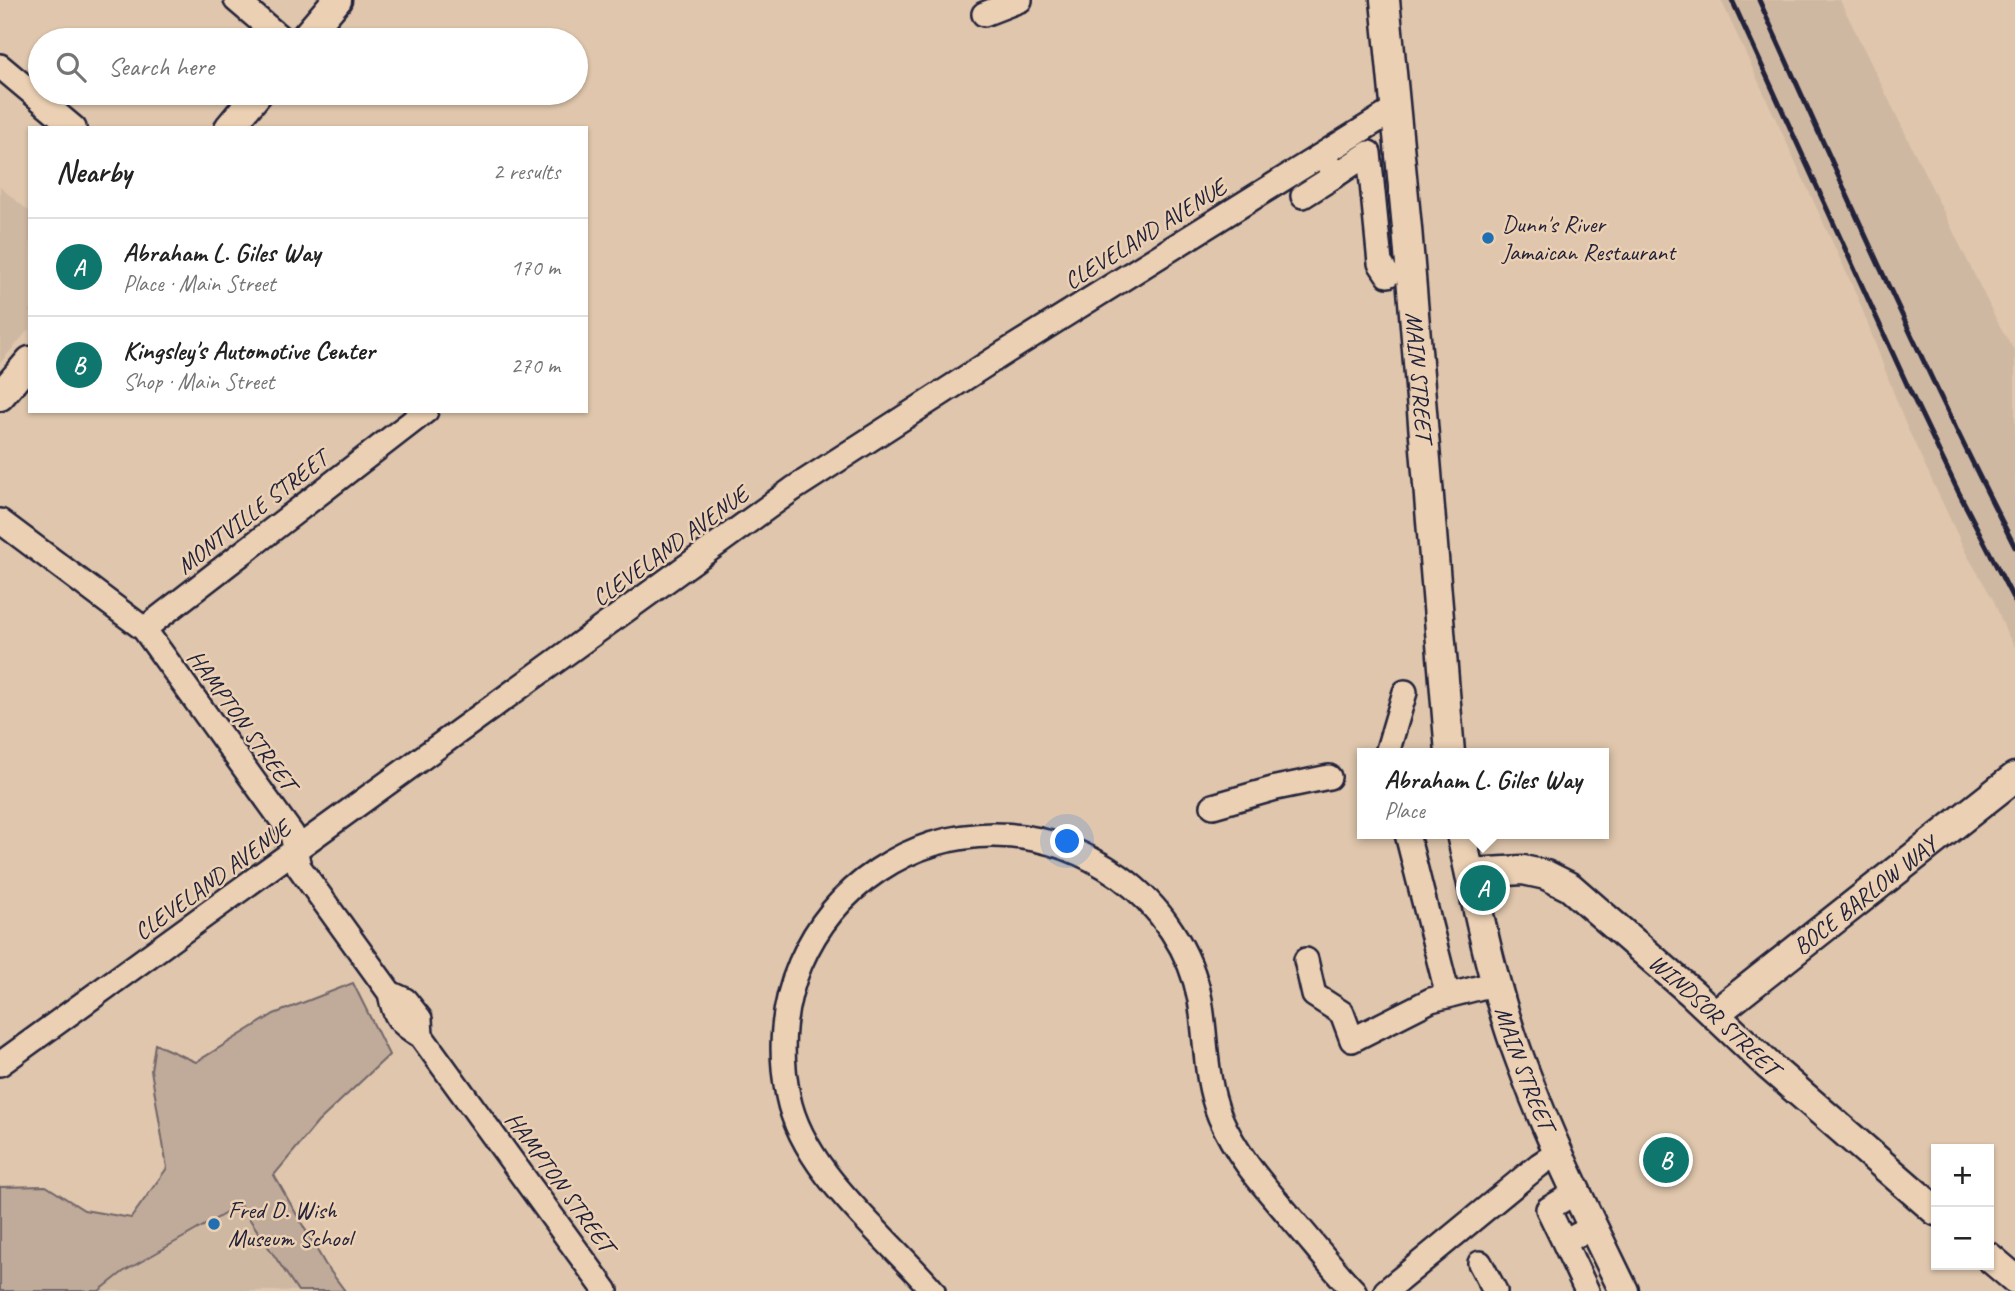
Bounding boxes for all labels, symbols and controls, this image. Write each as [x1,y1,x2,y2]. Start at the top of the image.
search box [28,28,588,105]
icon: search [52,48,90,86]
text: Search here [108,50,214,83]
text: Nearby [56,153,132,191]
text: 2 results [493,157,560,186]
street label: CLEVELAND AVENUE [1058,170,1235,296]
place label: Dunn's River Jamaican Restaurant [1501,209,1677,267]
marker: Dunn's River Jamaican Restaurant [1480,230,1496,246]
text: Abraham L. Giles Way [123,236,320,269]
text: A [73,253,85,282]
text: 170 m [511,253,560,282]
text: Place · Main Street [123,269,275,298]
street label: MAIN STREET [1399,311,1440,448]
text: Kingsley's Automotive Center [123,334,375,367]
text: B [73,351,85,380]
text: 270 m [511,351,560,380]
text: Shop · Main Street [123,367,274,396]
street label: MONTVILLE STREET [170,441,338,580]
street label: CLEVELAND AVENUE [586,477,757,613]
street label: HAMPTON STREET [181,644,307,801]
popup [1357,748,1609,839]
text: Abraham L. Giles Way [1384,763,1582,796]
text: Place [1384,796,1425,825]
street label: CLEVELAND AVENUE [128,811,299,947]
your location [1050,824,1084,858]
street label: BOCE BARLOW WAY [1787,827,1946,962]
pin: A [1460,862,1506,914]
street label: WINDSOR STREET [1643,947,1790,1087]
street label: MAIN STREET [1488,1003,1564,1140]
street label: HAMPTON STREET [499,1106,625,1263]
pin: B [1643,1134,1689,1186]
map controls [1931,1144,1994,1270]
button: + [1931,1144,1994,1207]
place label: Fred D. Wish Museum School [228,1195,356,1253]
button: − [1931,1207,1994,1270]
marker: Fred D. Wish Museum School [206,1216,222,1232]

